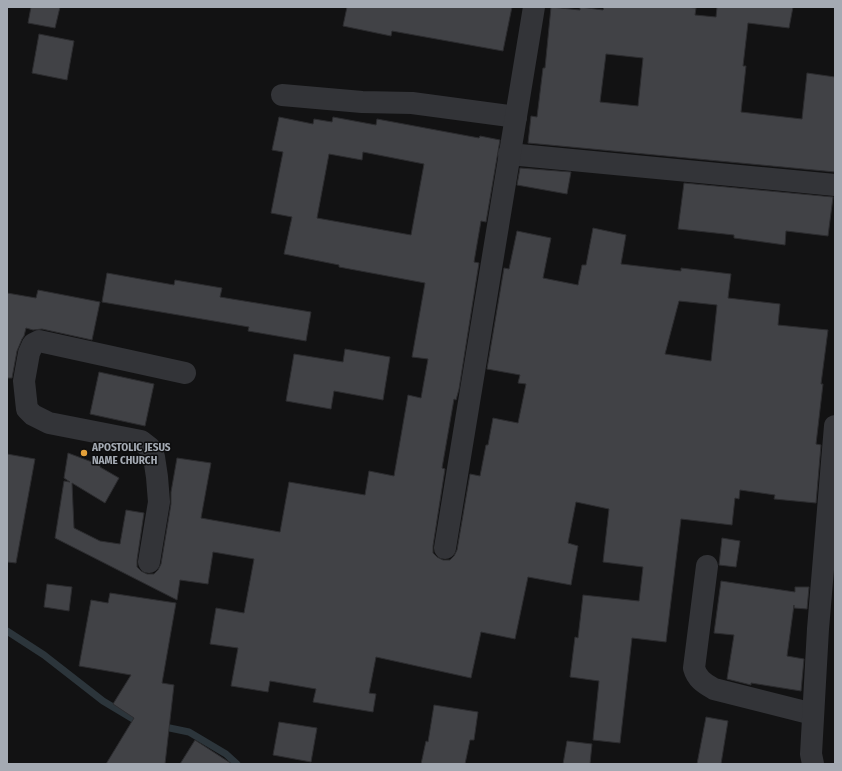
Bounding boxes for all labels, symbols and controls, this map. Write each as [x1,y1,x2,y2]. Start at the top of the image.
place label: APOSTOLIC JESUS NAME CHURCH [91,441,171,467]
marker: APOSTOLIC JESUS NAME CHURCH [79,448,89,458]

